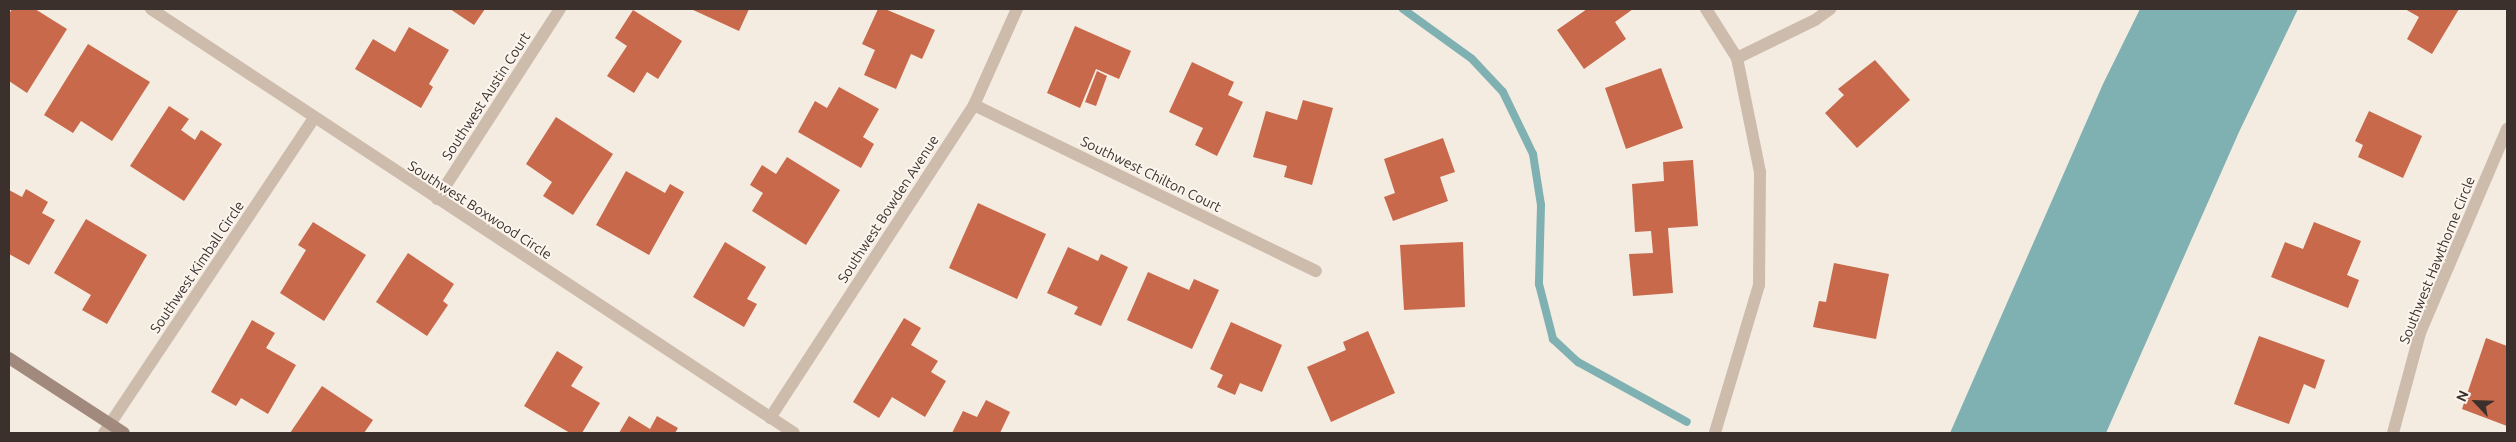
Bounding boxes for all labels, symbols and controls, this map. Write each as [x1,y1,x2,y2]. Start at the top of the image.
street label: Southwest Austin Court [438,29,534,163]
street label: Southwest Bowden Avenue [834,132,942,286]
street label: Southwest Chilton Court [1078,133,1224,215]
street label: Southwest Boxwood Circle [405,157,555,263]
street label: Southwest Hawthorne Circle [2396,174,2478,346]
street label: Southwest Kimball Circle [146,198,248,336]
north arrow [2451,377,2501,427]
text: N [2453,388,2472,404]

